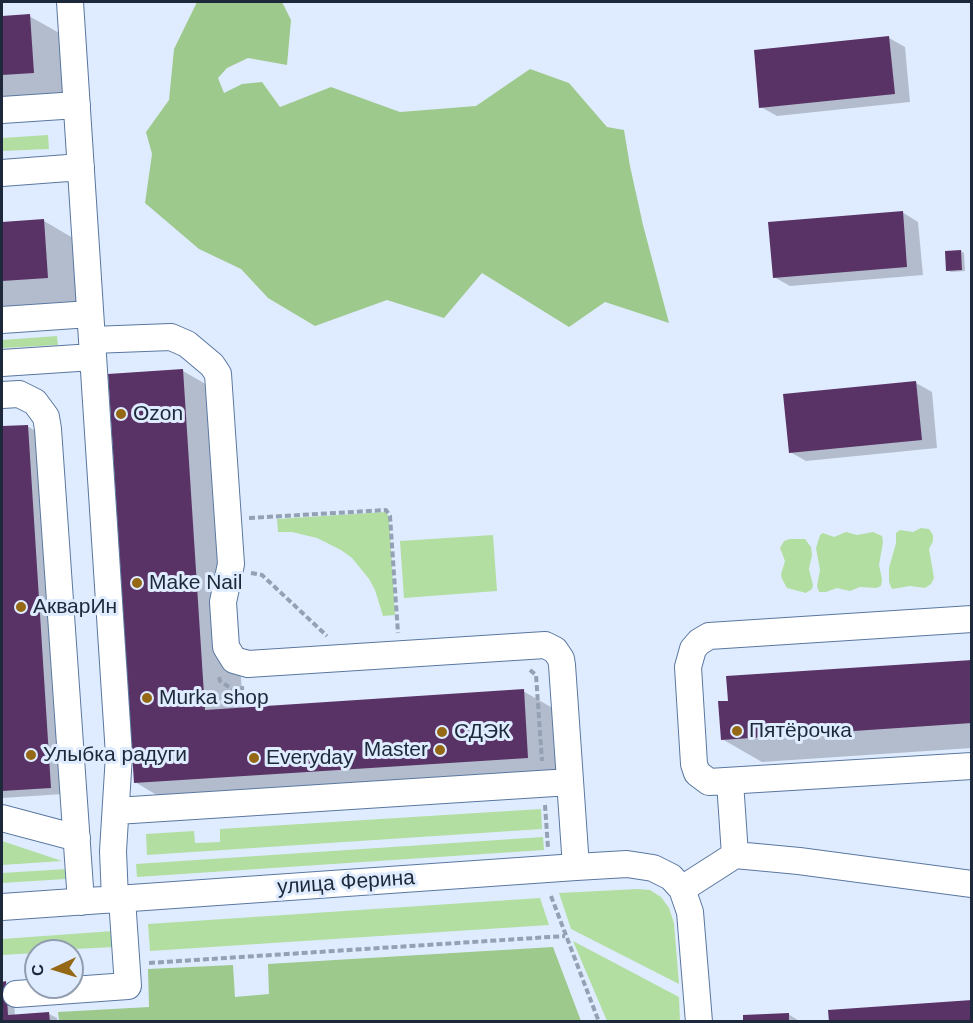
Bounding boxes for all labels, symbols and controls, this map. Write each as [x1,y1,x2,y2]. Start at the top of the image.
place label: Ozon [133,401,183,427]
marker: Ozon [114,407,128,421]
place label: Make Nail [149,570,242,596]
marker: Make Nail [130,576,144,590]
place label: АкварИн [33,594,117,620]
marker: АкварИн [14,600,28,614]
place label: Murka shop [159,685,269,711]
marker: Murka shop [140,691,154,705]
place label: Пятёрочка [749,718,852,744]
place label: СДЭК [454,719,510,745]
marker: Пятёрочка [730,724,744,738]
marker: СДЭК [435,725,449,739]
place label: Master [364,737,428,763]
place label: Улыбка радуги [43,742,187,768]
marker: Master [433,743,447,757]
place label: Everyday [266,745,354,771]
marker: Улыбка радуги [24,748,38,762]
marker: Everyday [247,751,261,765]
street label: улица Ферина [276,866,416,900]
north arrow [24,939,84,999]
text: С [29,964,46,977]

